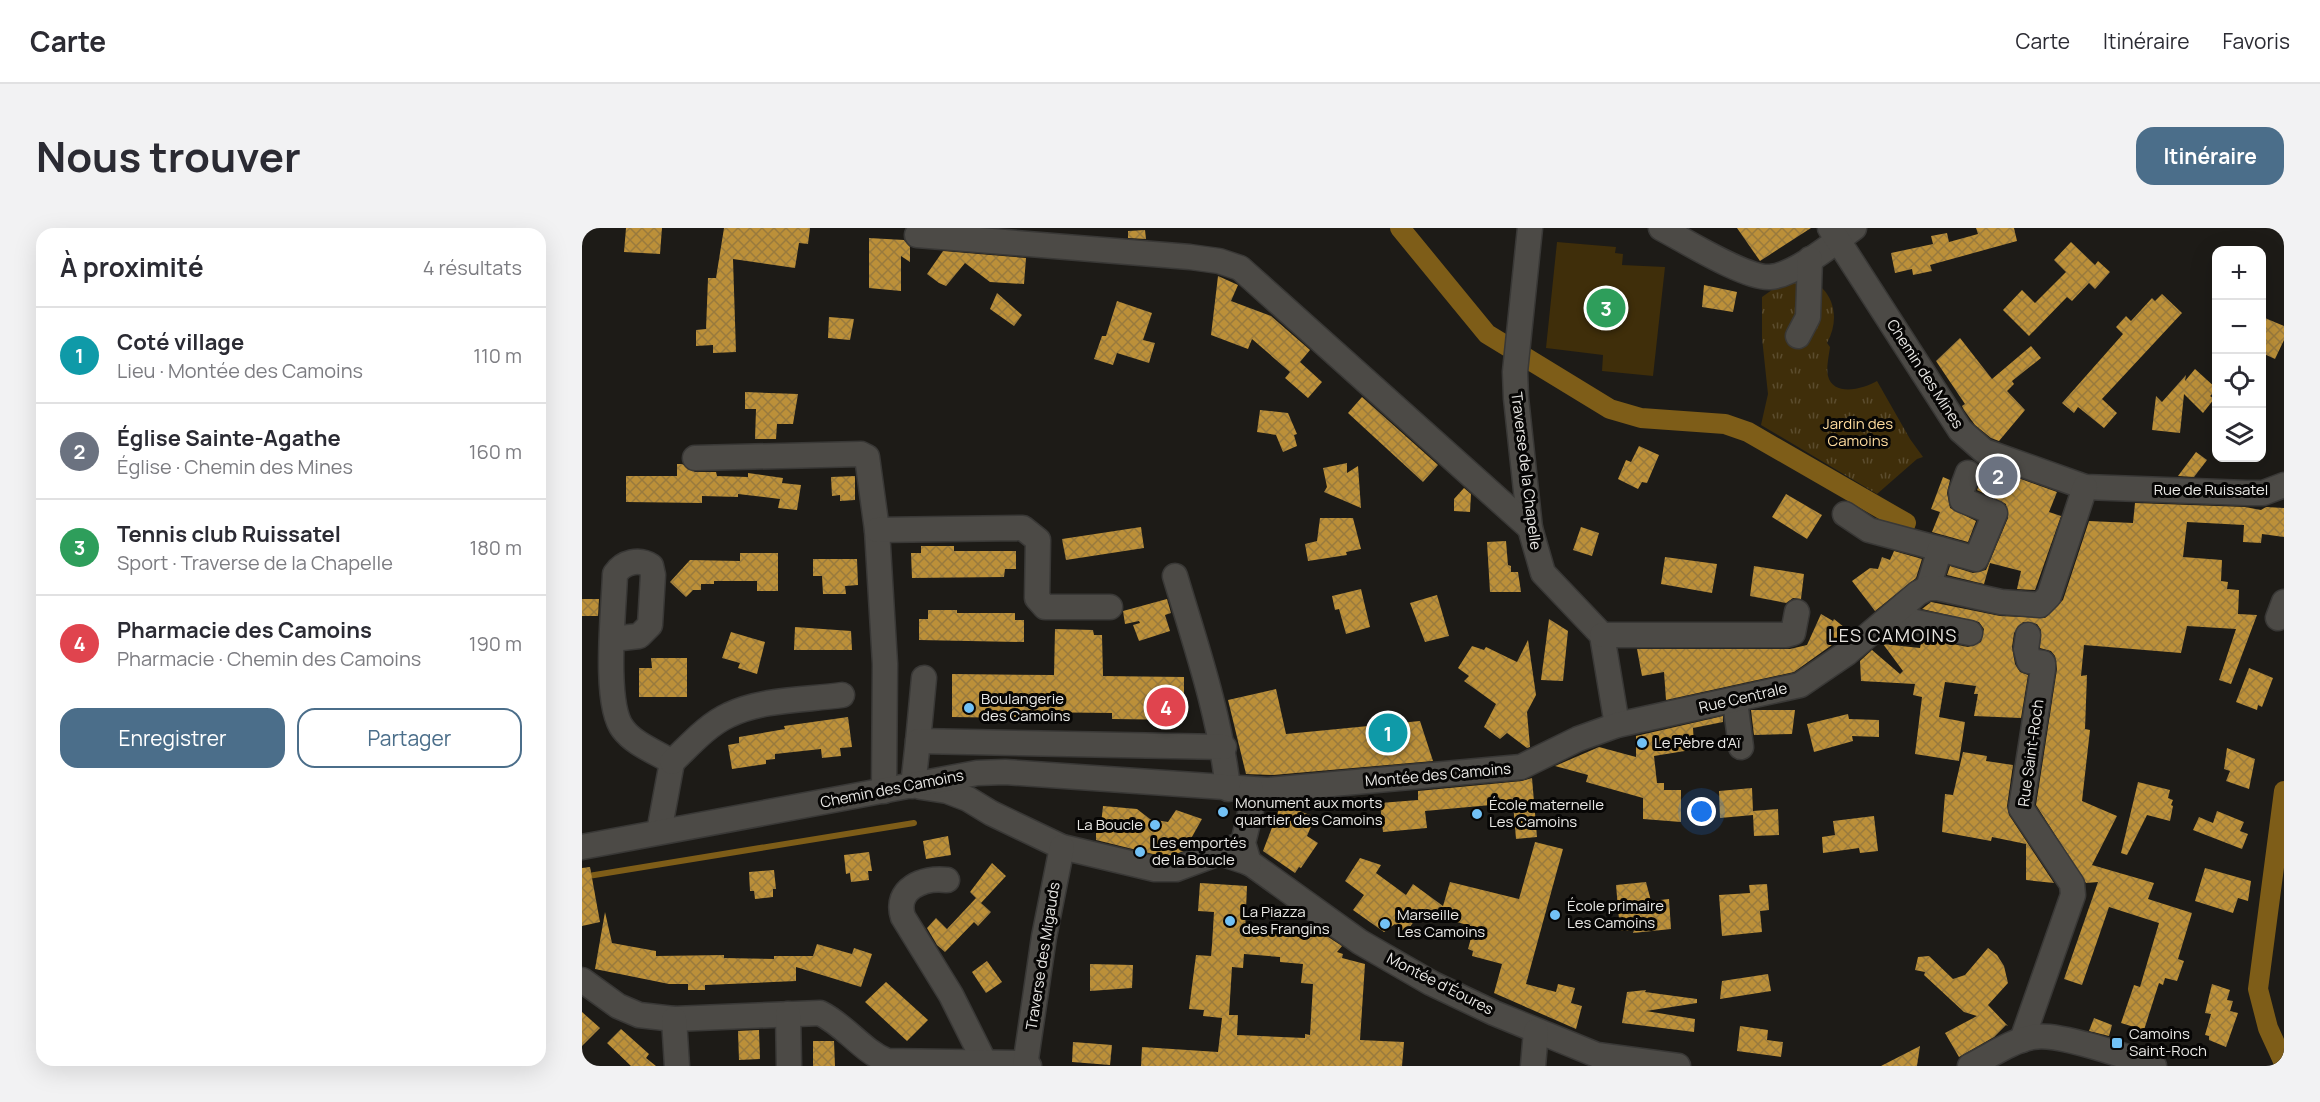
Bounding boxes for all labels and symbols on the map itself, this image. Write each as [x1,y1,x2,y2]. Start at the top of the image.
pin: 3 [1586,286,1626,331]
street label: Chemin des Mines [1882,315,1969,433]
street label: Traverse de la Chapelle [1506,391,1547,551]
park label: Jardin des Camoins [1823,413,1893,451]
pin: 2 [1978,454,2018,498]
street label: Rue de Ruissatel [2154,479,2268,500]
district label: LES CAMOINS [1828,623,1958,647]
street label: Rue Centrale [1697,677,1789,718]
pin: 4 [1146,684,1186,730]
place label: Boulangerie des Camoins [981,688,1071,726]
street label: Rue Saint-Roch [2013,698,2048,808]
marker: Boulangerie des Camoins [962,701,976,715]
pin: 1 [1368,710,1408,756]
place label: Le Pèbre d'Aï [1654,732,1741,753]
marker: Le Pèbre d'Aï [1635,736,1649,750]
street label: Montée des Camoins [1364,758,1512,791]
street label: Chemin des Camoins [818,764,966,813]
place label: Monument aux morts quartier des Camoins [1235,792,1383,830]
place label: École maternelle Les Camoins [1489,794,1604,832]
your location [1687,797,1716,826]
marker: Monument aux morts quartier des Camoins [1216,805,1230,819]
marker: École maternelle Les Camoins [1470,807,1484,821]
place label: La Boucle [1077,814,1143,835]
marker: La Boucle [1148,818,1162,832]
place label: Les emportés de la Boucle [1152,832,1246,870]
marker: Les emportés de la Boucle [1133,845,1147,859]
street label: Traverse des Migauds [1020,880,1065,1031]
place label: École primaire Les Camoins [1567,895,1664,933]
place label: La Piazza des Frangins [1242,901,1330,939]
place label: Marseille Les Camoins [1397,904,1485,942]
marker: École primaire Les Camoins [1548,908,1562,922]
marker: La Piazza des Frangins [1223,914,1237,928]
marker: Marseille Les Camoins [1378,917,1392,931]
street label: Montée d'Éoures [1383,948,1497,1020]
place label: Camoins Saint-Roch [2129,1023,2207,1061]
marker: Camoins Saint-Roch [2110,1036,2124,1050]

